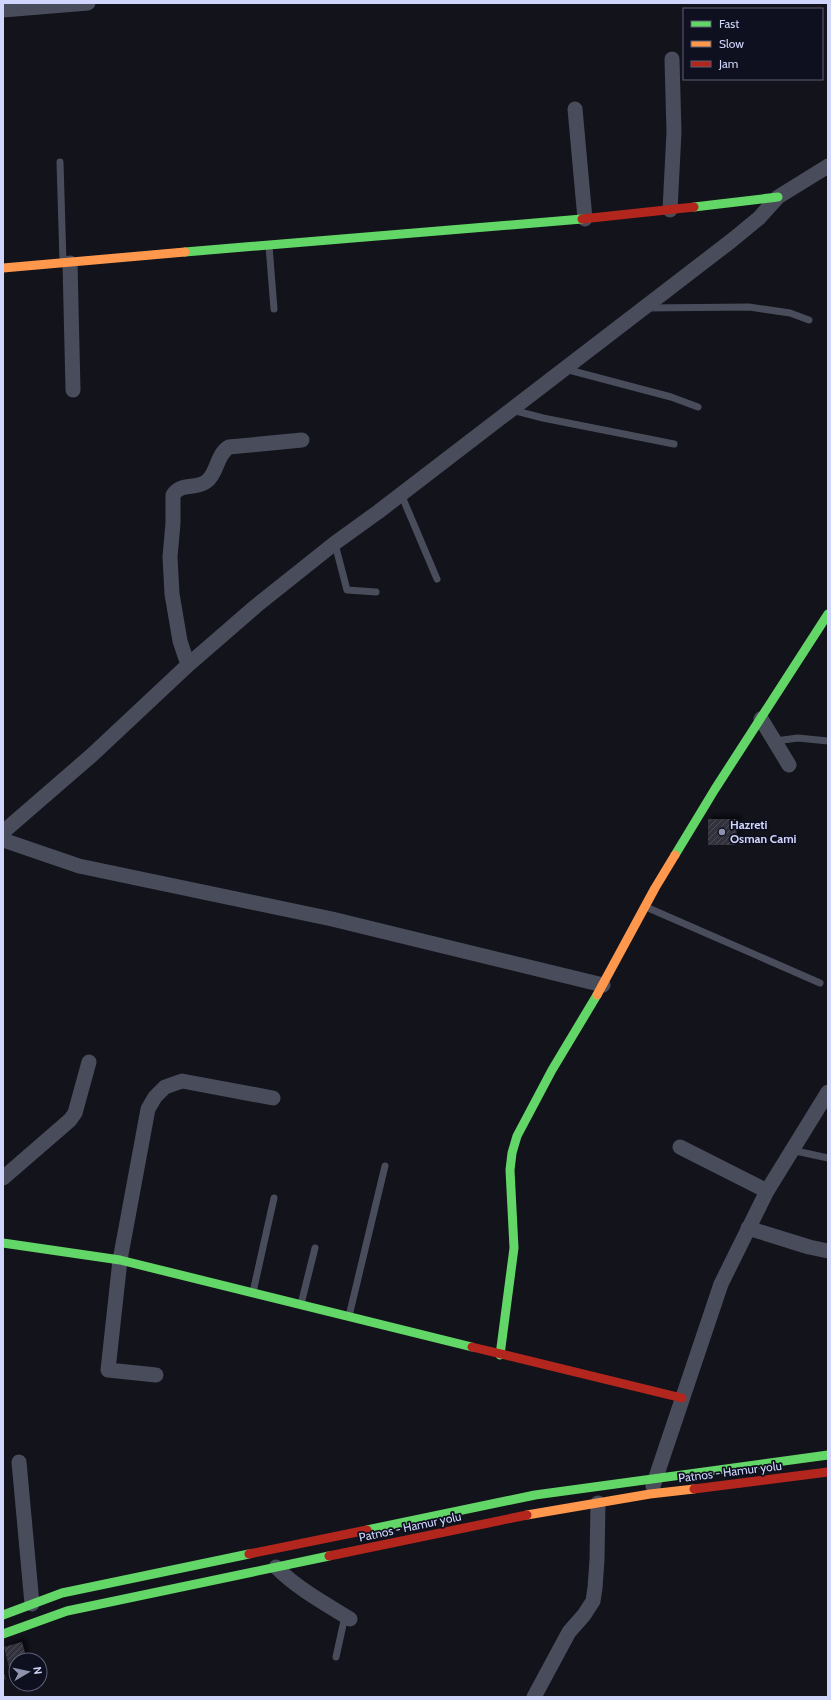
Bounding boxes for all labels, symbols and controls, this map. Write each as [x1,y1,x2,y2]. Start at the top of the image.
legend [683,8,823,80]
text: Fast [719,16,739,31]
text: Slow [719,36,744,51]
text: Jam [718,56,738,71]
place label: Hazreti Osman Cami [730,817,797,846]
marker: Hazreti Osman Cami [717,827,727,837]
street label: Patnos - Hamur yolu [677,1458,783,1485]
street label: Patnos - Hamur yolu [357,1508,462,1545]
north arrow [8,1652,48,1692]
text: N [30,1665,45,1675]

